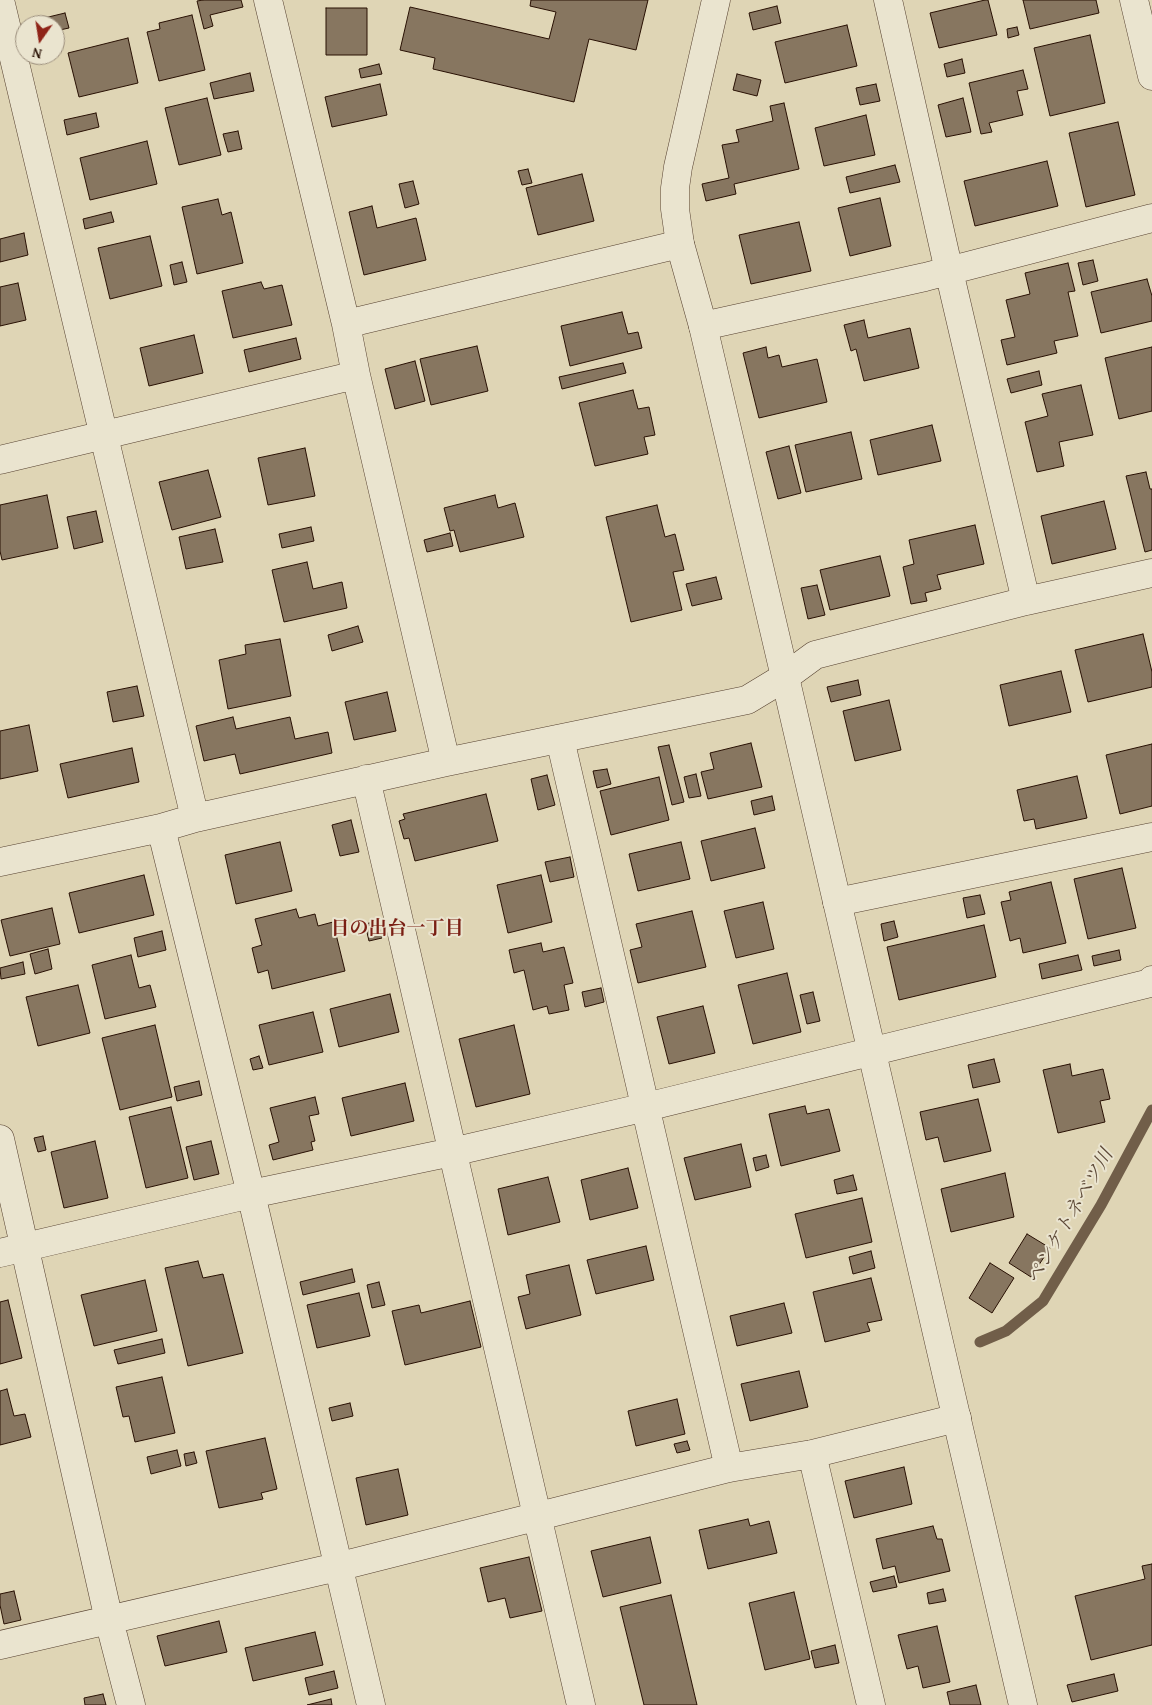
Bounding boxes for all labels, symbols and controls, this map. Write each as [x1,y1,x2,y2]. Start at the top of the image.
north arrow [15,15,65,65]
text: N [30,43,44,64]
district label: 日の出台一丁目 [331,918,463,940]
water label: ペンケトネベツ川 [1023,1145,1119,1289]

